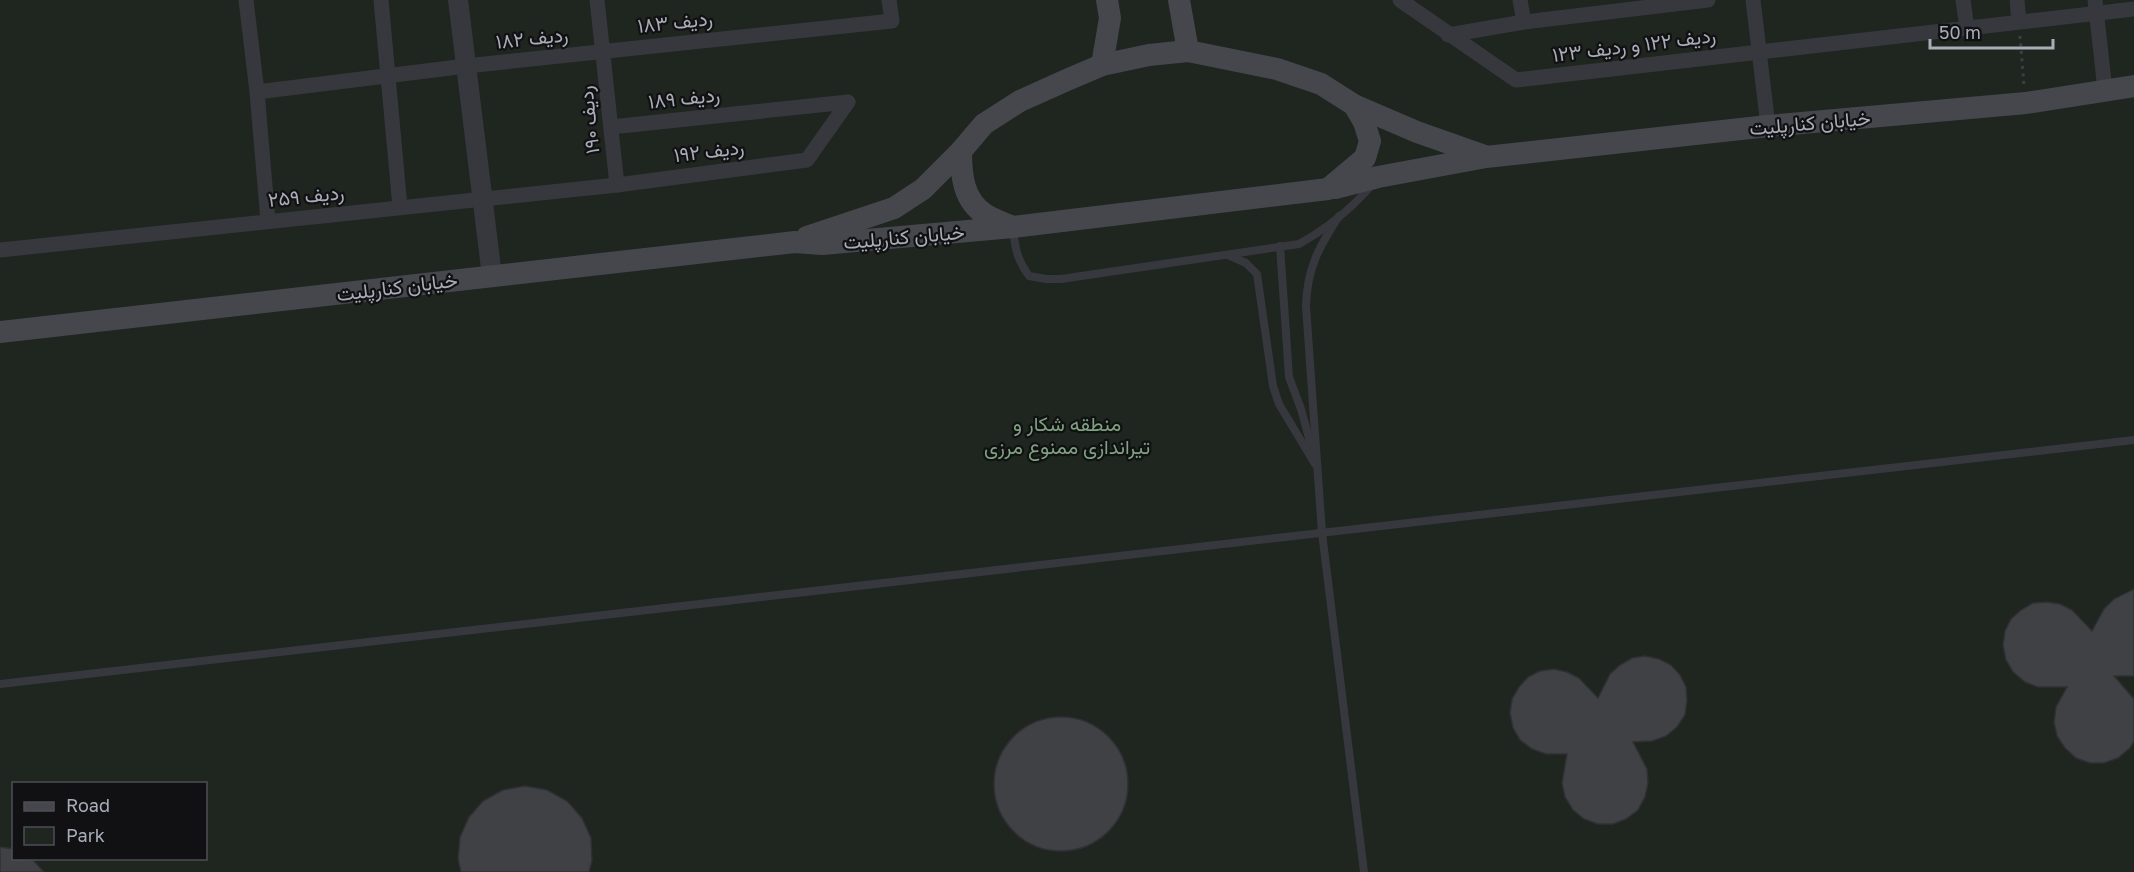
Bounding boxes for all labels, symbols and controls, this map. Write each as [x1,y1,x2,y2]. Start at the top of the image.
street label: ردیف ۱۸۳ [636,5,714,39]
scale bar [1930,12,2053,50]
street label: ردیف ۱۸۲ [494,21,570,55]
text: 50 m [1939,21,1981,43]
street label: ردیف ۱۲۲ و ردیف ۱۲۳ [1551,22,1717,68]
street label: ردیف ۱۸۹ [647,81,721,115]
street label: ردیف ۱۹۰ [572,85,606,155]
street label: خیابان کنارپلیت [1748,105,1872,142]
street label: ردیف ۱۹۲ [672,134,746,168]
street label: ردیف ۲۵۹ [267,179,345,213]
street label: خیابان کنارپلیت [842,219,966,256]
street label: خیابان کنارپلیت [335,267,459,308]
park label: منطقه شکار و تیراندازی ممنوع مرزی [984,411,1150,461]
legend [12,782,207,860]
text: Road [66,794,110,816]
text: Park [66,824,105,846]

